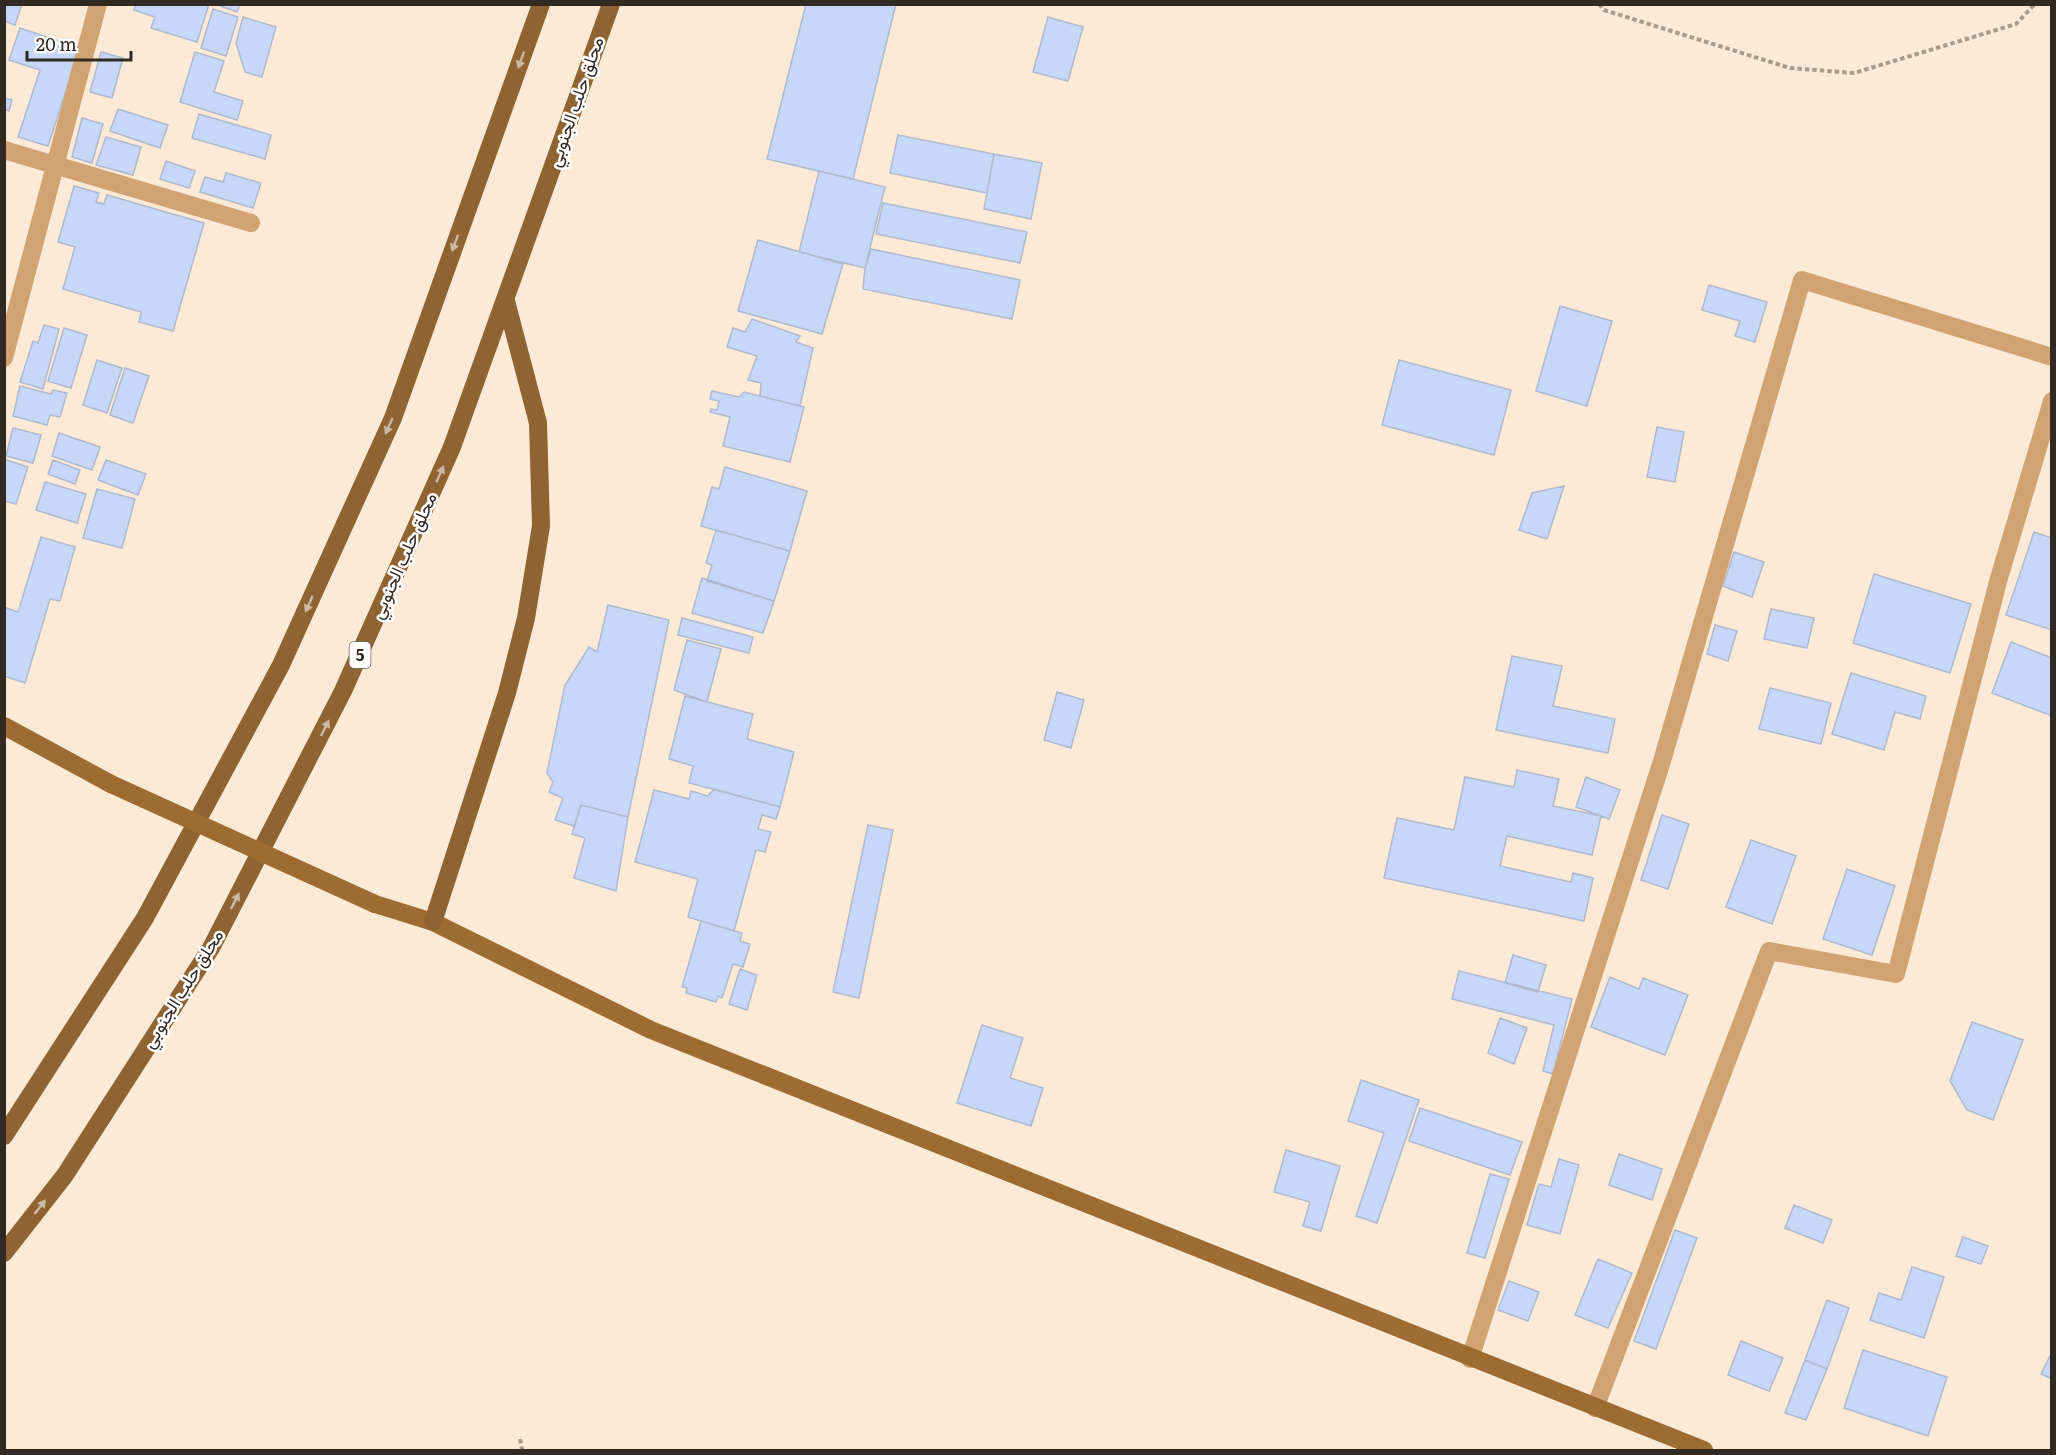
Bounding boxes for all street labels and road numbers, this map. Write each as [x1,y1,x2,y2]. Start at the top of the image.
street label: محلق حلب الجنوبي [540,33,612,171]
street label: محلق حلب الجنوبي [363,488,445,624]
road number: 5 [350,642,370,668]
street label: محلق حلب الجنوبي [134,923,232,1055]

